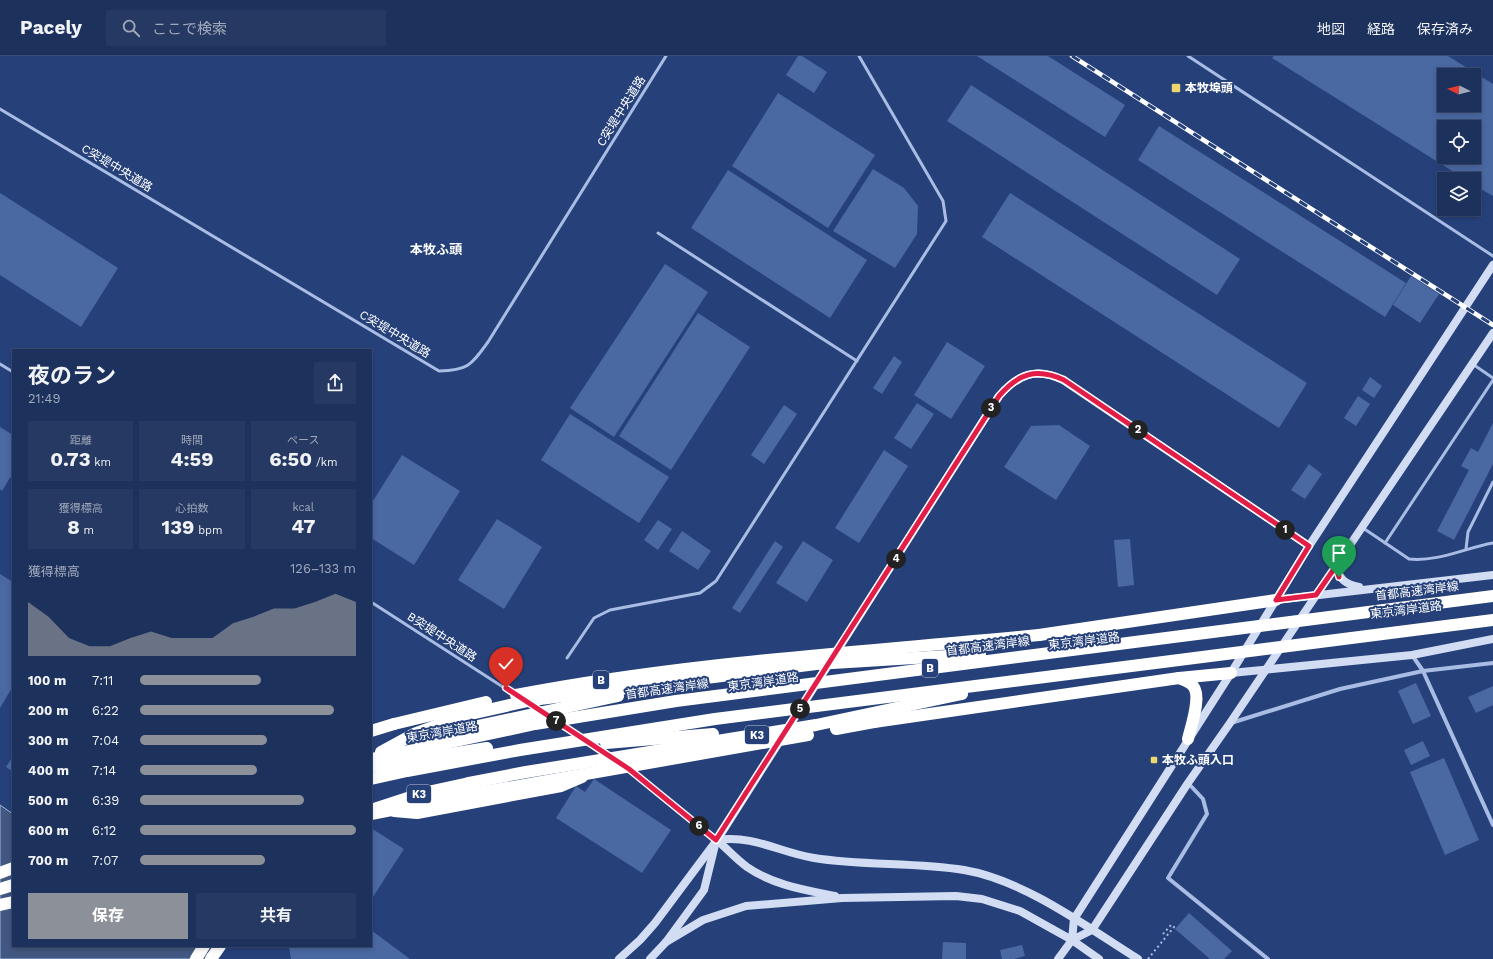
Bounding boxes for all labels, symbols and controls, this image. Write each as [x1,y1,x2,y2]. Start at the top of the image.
search box [106,10,386,46]
text: Pacely [20,16,82,39]
icon: search [120,17,142,39]
text: ここで検索 [152,20,227,38]
text: 地図 [1317,21,1345,37]
text: 経路 [1367,21,1395,37]
text: 保存済み [1417,21,1473,37]
north arrow [1437,68,1481,112]
map controls [1437,68,1481,216]
street label: C突堤中央道路 [594,73,648,149]
place label: 本牧埠頭 [1185,81,1233,95]
marker: 本牧埠頭 [1170,82,1182,94]
button: locate [1437,120,1481,164]
street label: C突堤中央道路 [79,141,155,195]
button: layers [1437,172,1481,216]
district label: 本牧ふ頭 [410,242,463,257]
street label: C突堤中央道路 [357,307,433,361]
button: share [314,362,356,404]
text: 夜のラン [28,363,116,388]
text: 21:49 [28,391,60,406]
pin: 3 [981,398,1001,418]
text: 3 [988,401,994,414]
pin: 2 [1128,420,1148,440]
text: 2 [1135,423,1141,436]
text: 距離 [70,434,92,447]
text: 時間 [181,434,203,447]
text: ペース [287,434,320,447]
text: 0.73 [50,447,91,471]
text: 4:59 [171,447,213,471]
text: 6:50 [269,447,312,471]
text: km [91,456,111,469]
text: /km [312,456,337,469]
text: kcal [292,501,314,514]
text: 獲得標高 [59,502,103,515]
text: 心拍数 [175,502,208,515]
text: 47 [291,514,315,538]
text: 8 [67,515,80,539]
text: 139 [162,515,194,539]
pin: 1 [1275,520,1295,540]
text: 1 [1283,523,1287,536]
text: m [80,524,94,537]
text: bpm [194,524,222,537]
pin [1322,536,1356,577]
icon: arrive [1328,542,1350,564]
pin: 4 [886,549,906,569]
text: 4 [892,552,900,565]
text: 126–133 m [290,561,356,576]
text: 獲得標高 [28,564,80,579]
street label: 首都高速湾岸線 [1374,579,1460,603]
street label: 東京湾岸道路 [1369,599,1443,621]
street label: B突堤中央道路 [405,609,479,665]
street label: 東京湾岸道路 [1047,630,1121,652]
street label: 首都高速湾岸線 [945,634,1031,658]
pin [489,647,523,688]
icon: check [495,653,517,675]
road number: B [922,659,938,677]
street label: 東京湾岸道路 [726,670,800,694]
road number: B [593,671,609,689]
text: 100 m [28,673,66,688]
text: 7:11 [92,673,113,688]
street label: 首都高速湾岸線 [624,676,710,702]
pin: 5 [790,699,810,719]
text: 5 [797,702,803,715]
text: 200 m [28,703,68,718]
text: 6:22 [92,703,119,718]
pin: 7 [546,711,566,731]
text: 7 [553,714,559,727]
street label: 東京湾岸道路 [405,719,479,745]
road number: K3 [745,726,769,744]
text: 300 m [28,733,68,748]
text: 7:04 [92,733,119,748]
place label: 本牧ふ頭入口 [1162,753,1234,767]
marker: 本牧ふ頭入口 [1149,755,1159,765]
text: 400 m [28,763,69,778]
text: 7:14 [92,763,116,778]
road number: K3 [407,785,431,803]
text: 500 m [28,793,68,808]
text: 6:39 [92,793,119,808]
pin: 6 [689,816,709,836]
text: 6 [696,819,702,832]
text: 600 m [28,823,69,838]
text: 6:12 [92,823,116,838]
text: 700 m [28,853,68,868]
text: 7:07 [92,853,118,868]
button: 保存 [28,893,188,939]
button: 共有 [196,893,356,939]

